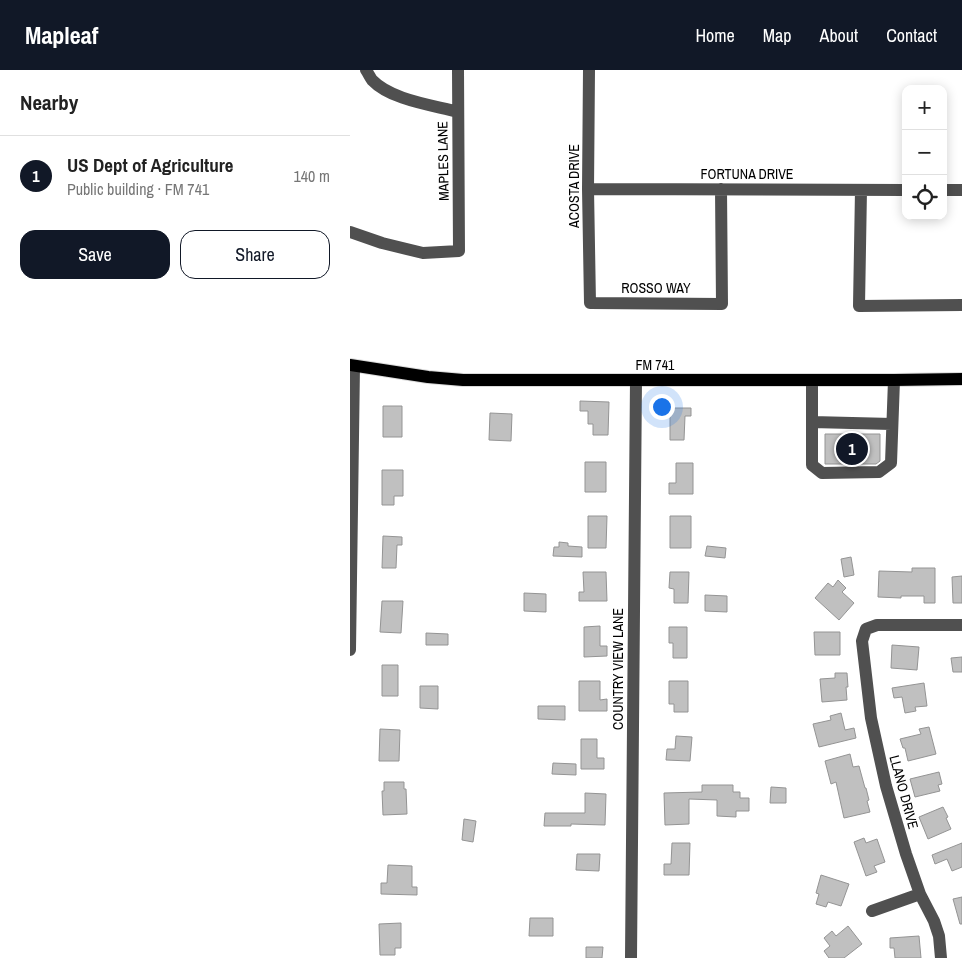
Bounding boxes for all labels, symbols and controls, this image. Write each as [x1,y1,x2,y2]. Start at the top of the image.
text: Mapleaf [25,19,98,51]
text: Home [695,23,735,48]
text: Map [763,23,792,48]
text: About [820,23,858,48]
text: Contact [886,23,937,48]
map controls [902,85,947,220]
button: + [902,85,947,130]
text: Nearby [20,88,78,117]
street label: MAPLES LANE [433,121,453,201]
button: − [902,130,947,175]
street label: ACOSTA DRIVE [565,144,583,229]
text: US Dept of Agriculture [67,152,234,178]
text: 1 [32,165,40,187]
text: 140 m [294,165,330,187]
street label: FORTUNA DRIVE [701,165,793,183]
button: locate [902,175,947,220]
text: Public building · FM 741 [67,178,209,200]
button: Save [20,230,170,279]
button: Share [180,230,330,279]
street label: ROSSO WAY [621,279,691,297]
street label: FM 741 [636,356,675,374]
your location [649,394,675,420]
pin: 1 [836,430,868,468]
street label: COUNTRY VIEW LANE [609,608,627,730]
street label: LLANO DRIVE [885,753,923,831]

